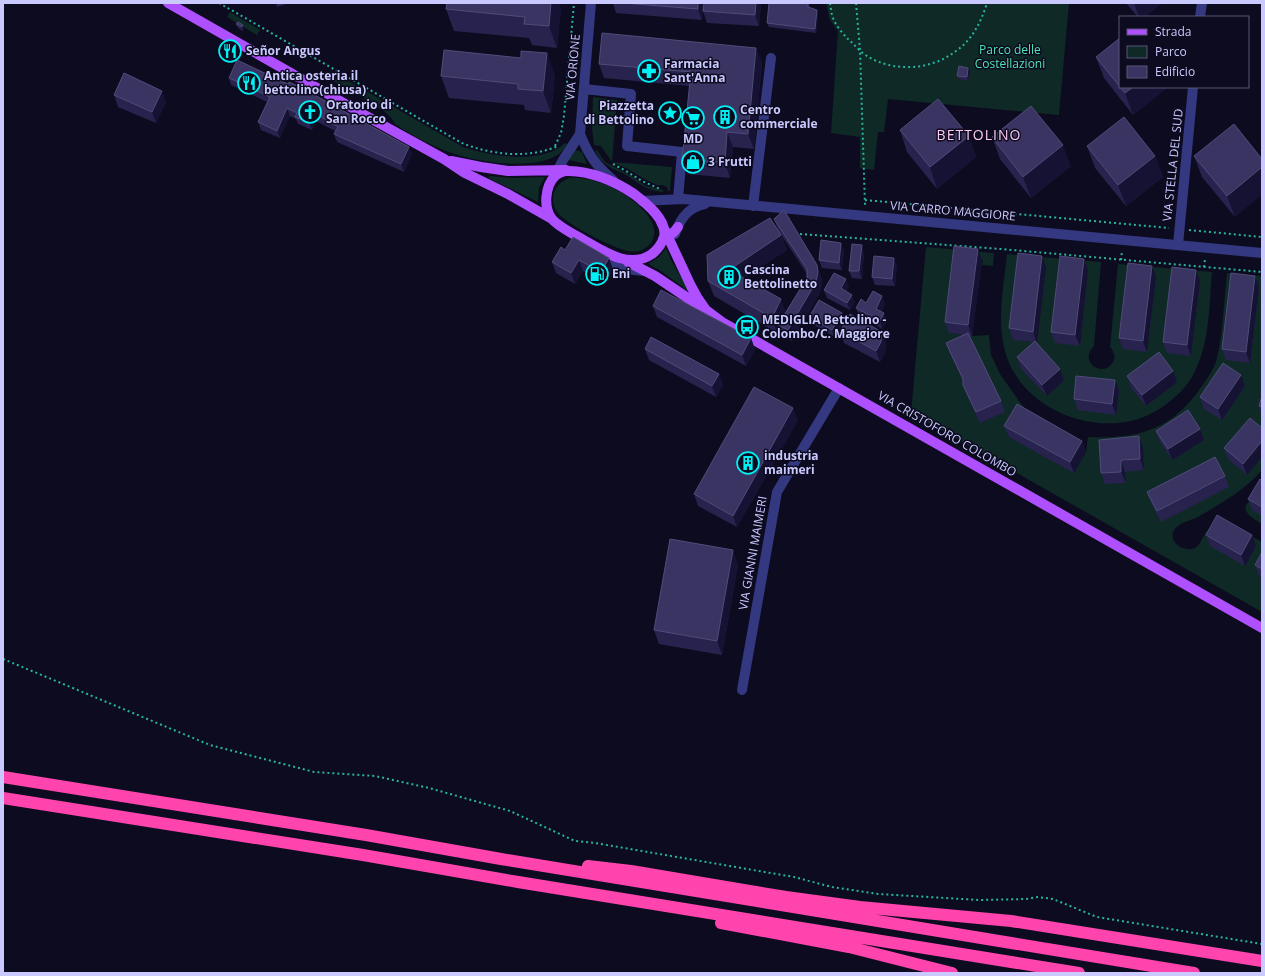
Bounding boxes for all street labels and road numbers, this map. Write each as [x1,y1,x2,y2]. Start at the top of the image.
street label: VIA ORIONE [561,33,584,101]
street label: VIA STELLA DEL SUD [1158,108,1187,222]
street label: VIA CARRO MAGGIORE [889,197,1017,224]
street label: VIA CRISTOFORO COLOMBO [875,387,1020,480]
street label: VIA GIANNI MAIMERI [734,495,771,611]

